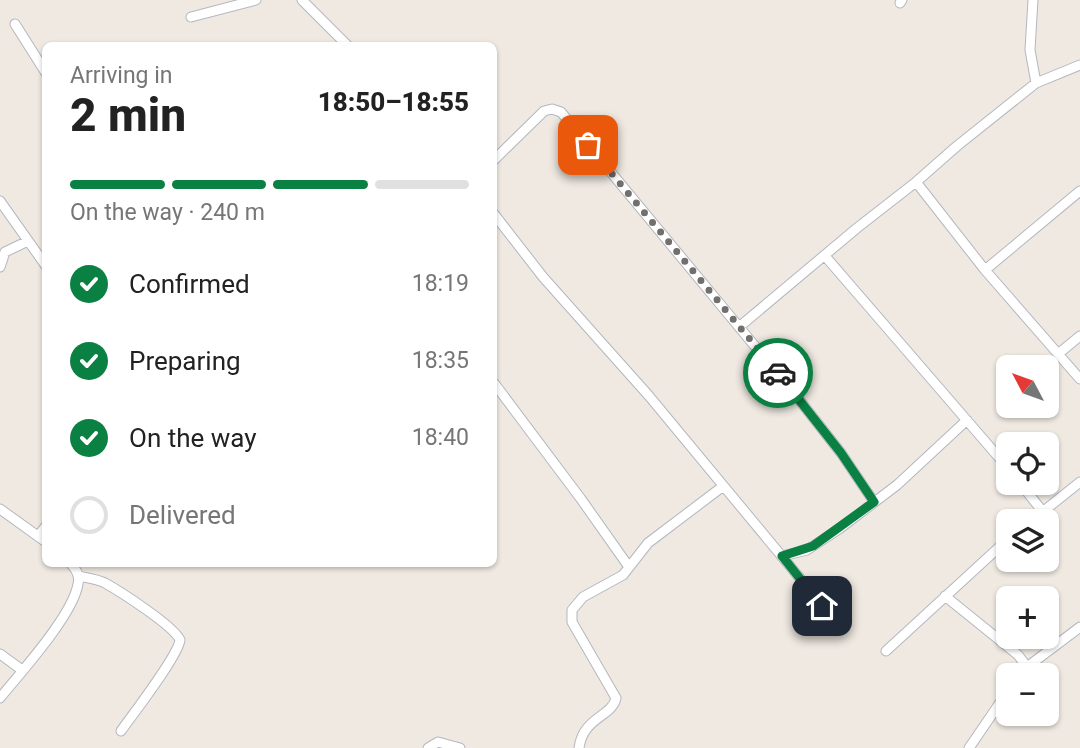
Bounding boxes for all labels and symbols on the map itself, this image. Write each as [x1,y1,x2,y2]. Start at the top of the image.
pin [558,115,618,175]
courier [743,338,813,408]
north arrow [996,355,1059,418]
pin [792,576,852,636]

